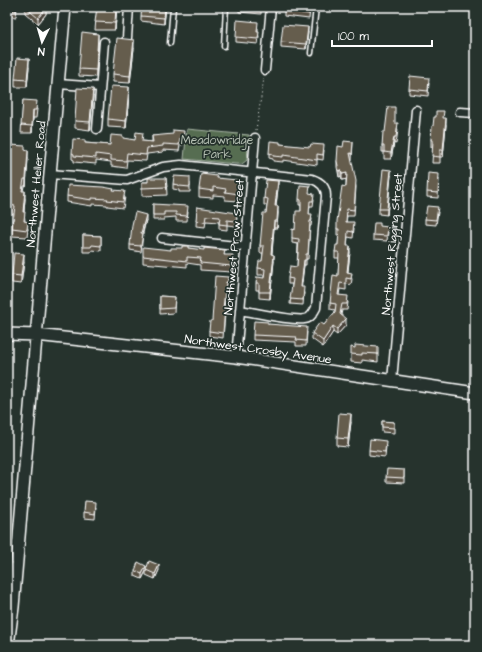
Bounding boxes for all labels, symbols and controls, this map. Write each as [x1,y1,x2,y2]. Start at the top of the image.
north arrow [22,22,62,62]
scale bar [332,22,432,48]
text: 100 m [338,28,369,45]
text: N [37,44,45,59]
street label: Northwest Heller Road [23,120,50,248]
park label: Meadowridge Park [181,132,254,163]
street label: Northwest Rigging Street [378,172,408,316]
street label: Northwest Prow Street [220,178,249,316]
street label: Northwest Crosby Avenue [183,331,333,369]

